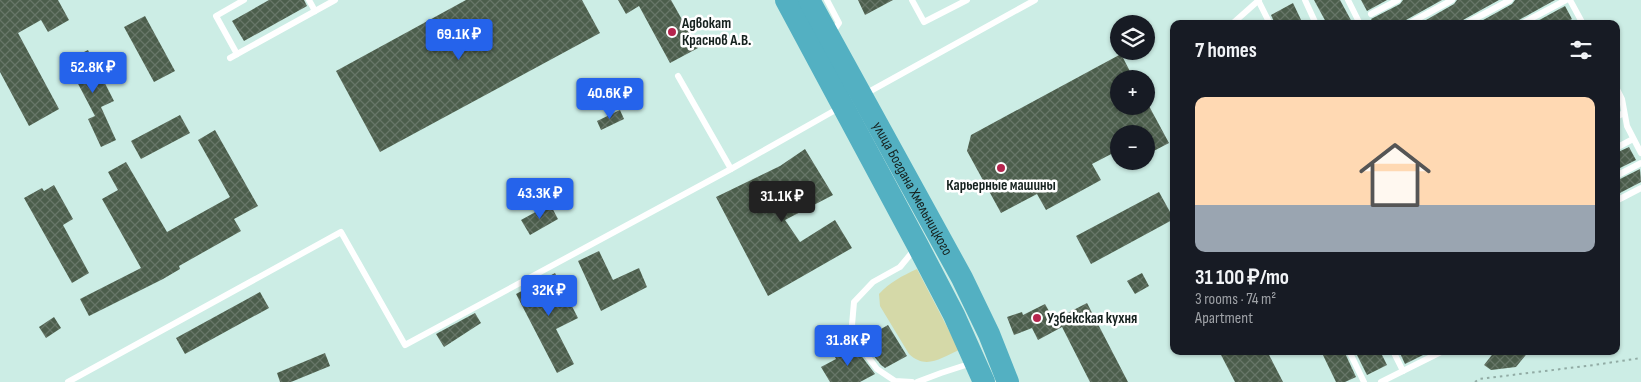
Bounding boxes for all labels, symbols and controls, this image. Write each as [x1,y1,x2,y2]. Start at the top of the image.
place label: Адвокат Краснов А.В. [681,14,751,50]
map controls [1110,15,1155,170]
button: layers [1110,15,1155,60]
pin: 69.1K ₽ [413,18,505,61]
text: 69.1K ₽ [437,25,481,44]
marker: Адвокат Краснов А.В. [666,26,678,38]
icon: filters [1567,36,1595,64]
text: 7 homes [1195,38,1257,63]
pin: 52.8K ₽ [47,52,139,94]
text: 52.8K ₽ [71,58,115,77]
button: + [1110,70,1155,115]
pin: 40.6K ₽ [564,78,656,120]
text: 40.6K ₽ [587,84,633,103]
street label: улица Богдана Хмельницкого [868,118,957,259]
button: − [1110,125,1155,170]
icon: home [1350,130,1440,220]
marker: Карьерные машины [995,162,1007,174]
place label: Карьерные машины [946,176,1056,195]
pin: 43.3K ₽ [494,178,586,220]
pin: 31.1K ₽ [736,180,828,223]
text: 43.3K ₽ [517,184,563,203]
text: 31.1K ₽ [760,187,804,206]
text: 31 100 ₽/mo [1195,265,1289,290]
pin: 32K ₽ [514,274,584,317]
text: 32K ₽ [532,281,566,300]
text: 3 rooms · 74 m² [1195,290,1276,309]
place label: Узбекская кухня [1047,309,1137,328]
text: Apartment [1195,309,1253,328]
marker: Узбекская кухня [1031,312,1043,324]
pin: 31.8K ₽ [802,324,894,367]
text: 31.8K ₽ [826,331,870,350]

